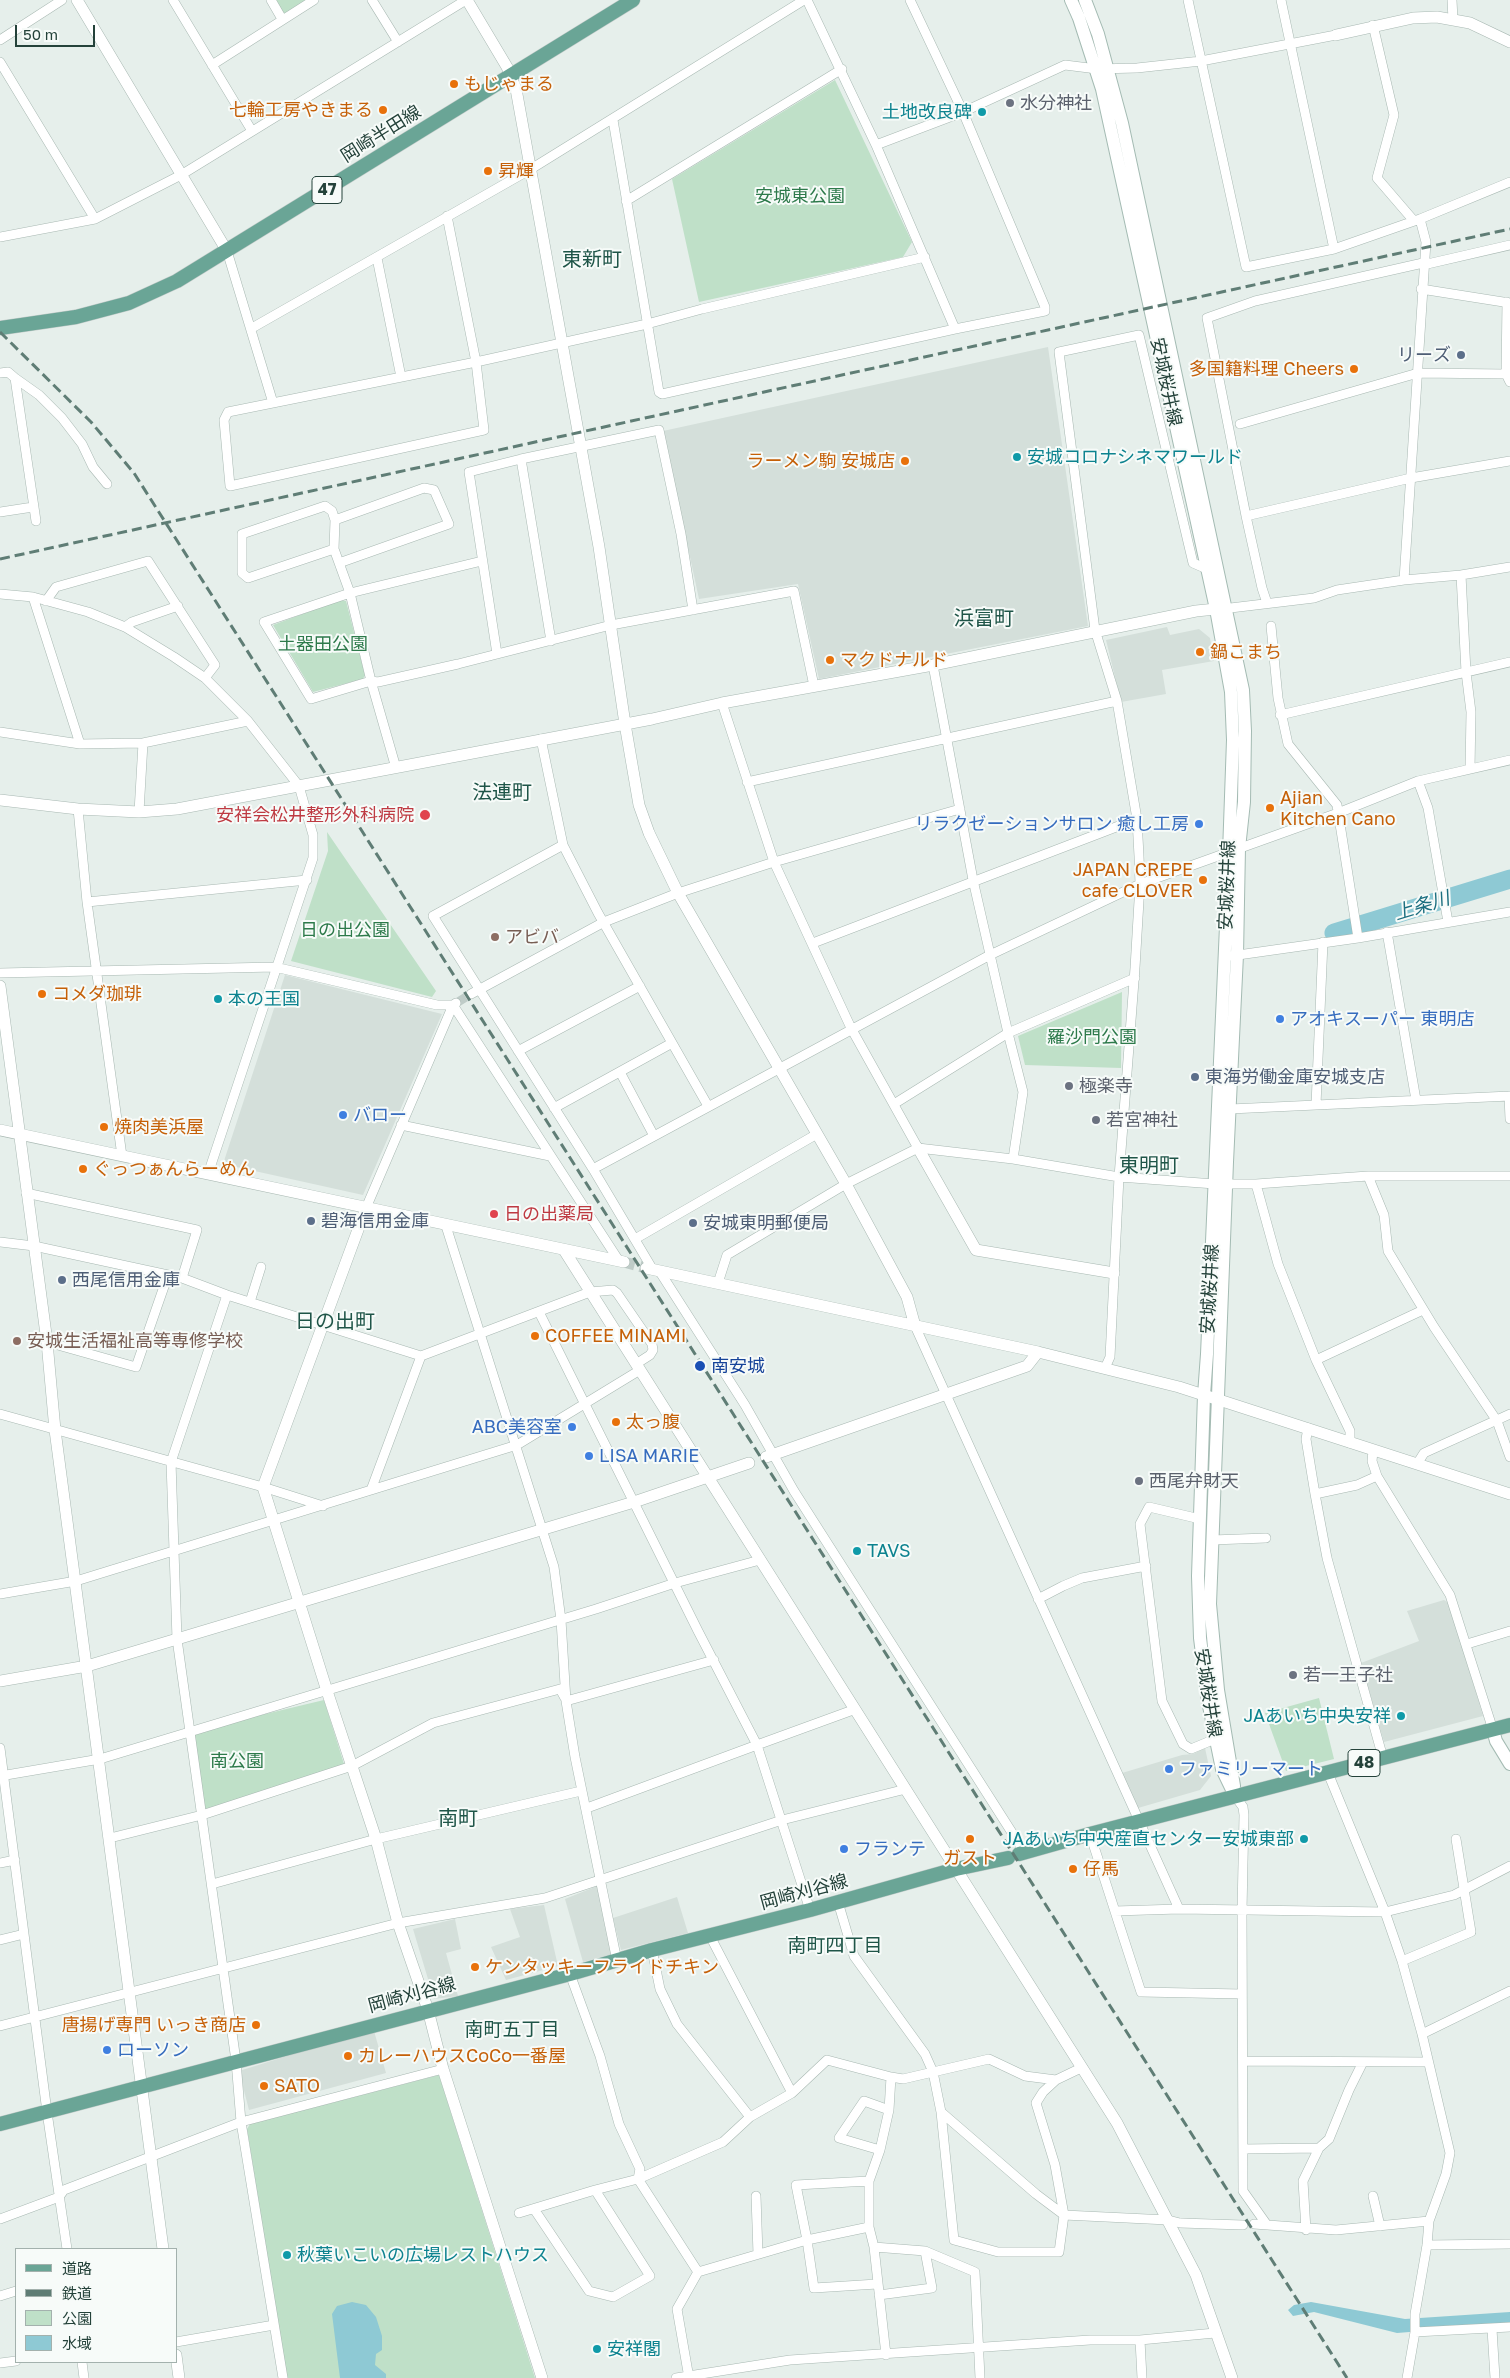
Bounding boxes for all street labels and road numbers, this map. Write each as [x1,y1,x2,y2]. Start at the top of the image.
street label: 岡崎半田線 [337,101,425,167]
road number: 47 [312,176,342,204]
street label: 安城桜井線 [1146,336,1186,428]
street label: 安城桜井線 [1215,840,1239,930]
street label: 安城桜井線 [1197,1243,1223,1335]
street label: 安城桜井線 [1190,1647,1226,1739]
road number: 48 [1348,1750,1380,1776]
street label: 岡崎刈谷線 [758,1870,850,1914]
street label: 岡崎刈谷線 [366,1973,458,2017]

